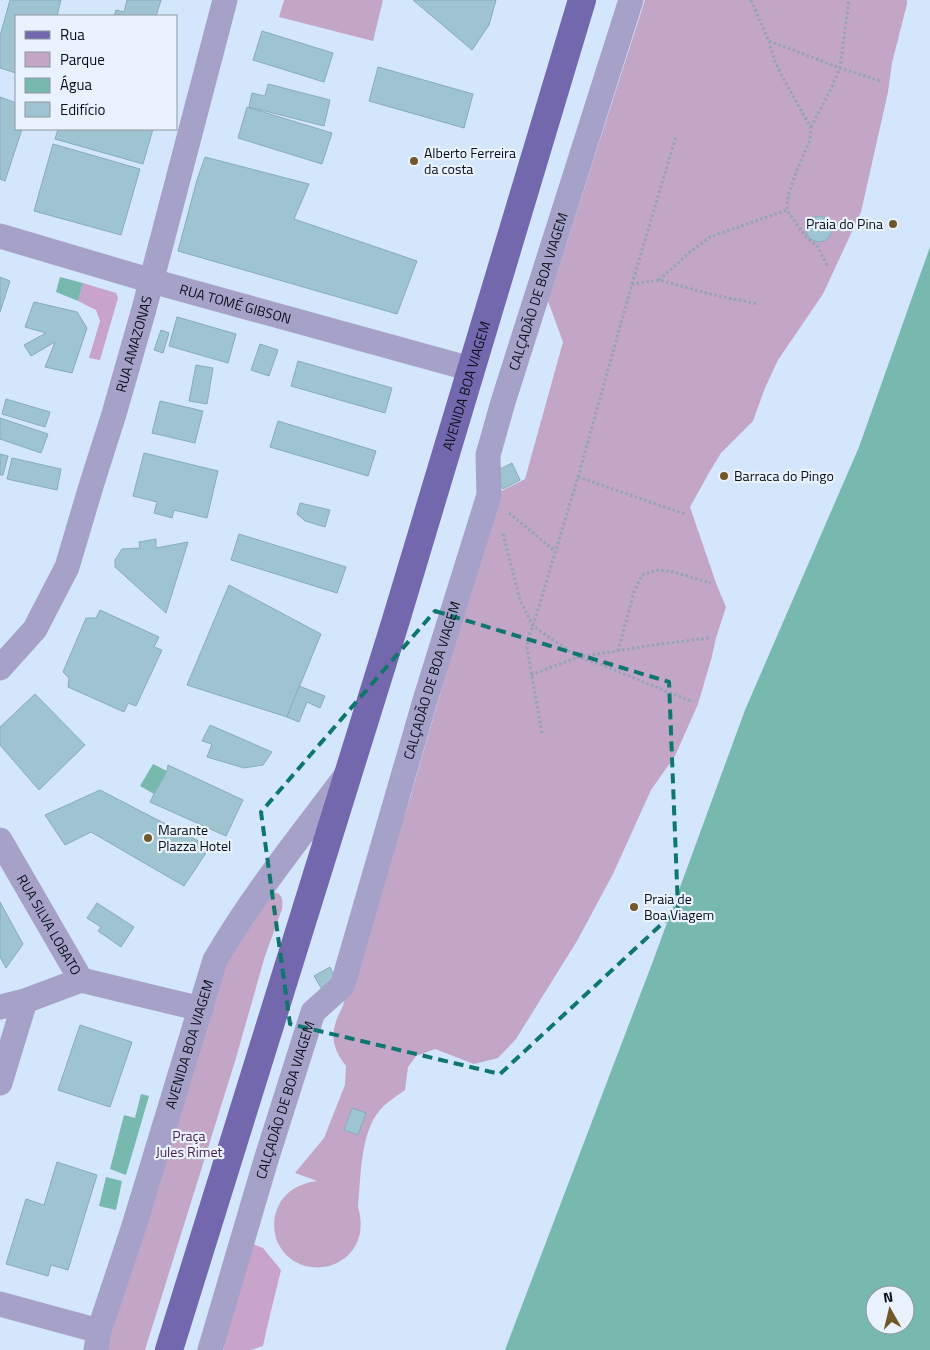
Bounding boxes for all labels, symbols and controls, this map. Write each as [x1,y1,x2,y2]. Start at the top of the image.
legend [15,15,178,130]
text: Rua [60,23,85,46]
text: Parque [60,48,105,71]
text: Água [60,73,92,96]
text: Edifício [60,98,105,121]
place label: Alberto Ferreira da costa [424,142,516,179]
marker: Alberto Ferreira da costa [408,155,420,167]
street label: CALÇADÃO DE BOA VIAGEM [503,210,573,373]
place label: Praia do Pina [806,213,883,234]
marker: Praia do Pina [887,218,899,230]
street label: RUA TOMÉ GIBSON [177,278,294,329]
street label: RUA AMAZONAS [110,293,157,395]
street label: AVENIDA BOA VIAGEM [436,318,495,453]
place label: Barraca do Pingo [734,465,834,486]
marker: Barraca do Pingo [718,470,730,482]
street label: CALÇADÃO DE BOA VIAGEM [397,598,465,762]
place label: Marante Plazza Hotel [158,819,231,856]
marker: Marante Plazza Hotel [142,832,154,844]
street label: RUA SILVA LOBATO [12,870,87,979]
place label: Praia de Boa Viagem [644,888,714,925]
marker: Praia de Boa Viagem [628,901,640,913]
street label: AVENIDA BOA VIAGEM [159,977,218,1111]
street label: CALÇADÃO DE BOA VIAGEM [250,1018,320,1182]
park label: Praça Jules Rimet [156,1125,222,1162]
north arrow [865,1285,915,1335]
text: N [882,1286,894,1308]

